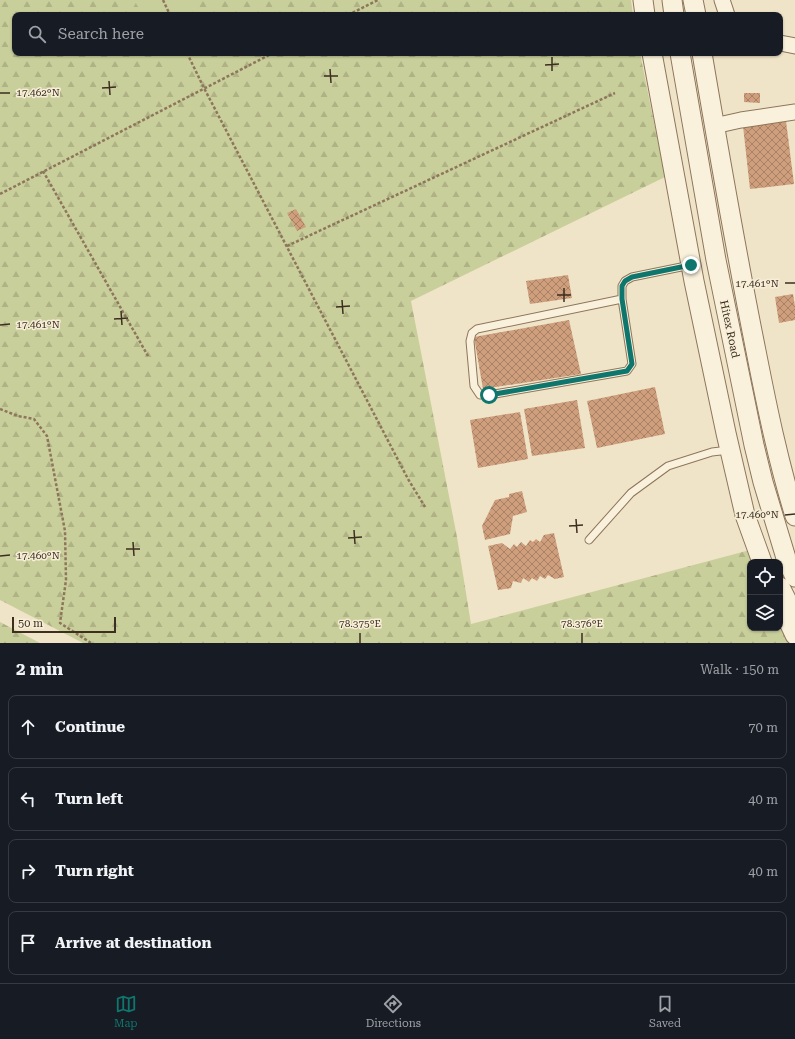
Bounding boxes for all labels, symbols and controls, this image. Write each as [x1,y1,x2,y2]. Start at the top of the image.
search box [12,12,783,56]
icon: search [26,23,48,45]
text: Search here [58,25,144,43]
text: 17.462°N [16,87,60,98]
route end [682,256,700,274]
text: 17.461°N [735,278,779,289]
street label: Hitex Road [717,299,742,359]
text: 17.461°N [16,319,60,330]
route start [480,386,498,404]
text: 17.460°N [735,509,779,520]
text: 17.460°N [16,550,60,561]
map controls [747,559,783,631]
button: locate [747,559,783,595]
button: layers [747,595,783,631]
scale bar [12,615,116,634]
text: 50 m [18,617,43,630]
text: 78.375°E [339,618,381,629]
text: 78.376°E [561,618,603,629]
text: 2 min [16,659,63,679]
text: Walk · 150 m [700,662,779,677]
icon: ahead [17,716,39,738]
text: Continue [55,718,125,736]
text: 70 m [748,720,778,735]
icon: left [17,788,39,810]
text: Turn left [55,790,123,808]
text: 40 m [748,792,778,807]
icon: right [17,860,39,882]
text: Turn right [55,862,134,880]
text: 40 m [748,864,778,879]
icon: arrive [17,932,39,954]
text: Arrive at destination [55,934,211,952]
tab: Map [114,993,138,1030]
tab: Directions [366,993,421,1030]
tab: Saved [649,993,681,1030]

